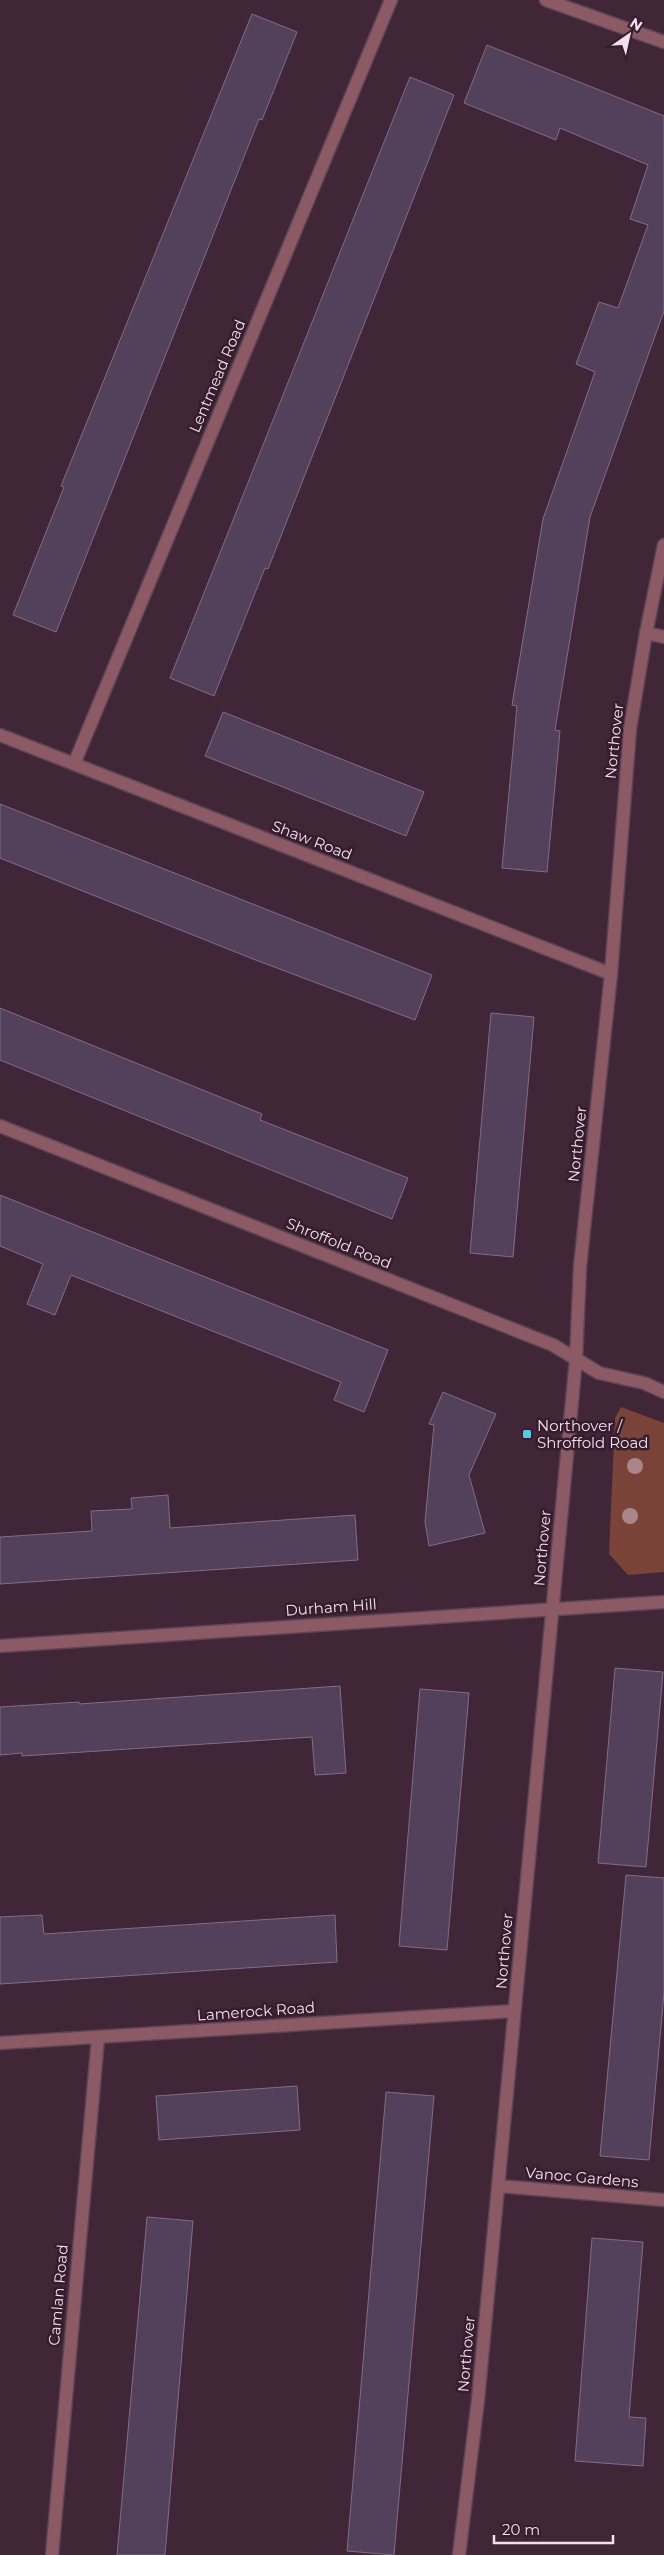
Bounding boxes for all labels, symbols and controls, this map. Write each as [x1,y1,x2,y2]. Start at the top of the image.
north arrow [604,10,654,60]
text: N [627,14,646,35]
street label: Lentmead Road [185,317,249,435]
street label: Northover [601,702,627,780]
street label: Shaw Road [269,816,355,864]
street label: Northover [564,1105,590,1183]
street label: Shroffold Road [284,1213,394,1273]
place label: Northover / Shroffold Road [537,1416,648,1452]
marker: Northover / Shroffold Road [521,1428,533,1440]
street label: Northover [529,1509,555,1587]
street label: Durham Hill [285,1594,377,1620]
street label: Northover [491,1912,517,1990]
street label: Lamerock Road [196,1997,316,2025]
street label: Vanoc Gardens [525,2163,639,2191]
street label: Camlan Road [44,2244,72,2346]
street label: Northover [453,2315,479,2393]
scale bar [494,2512,613,2544]
text: 20 m [502,2520,540,2539]

